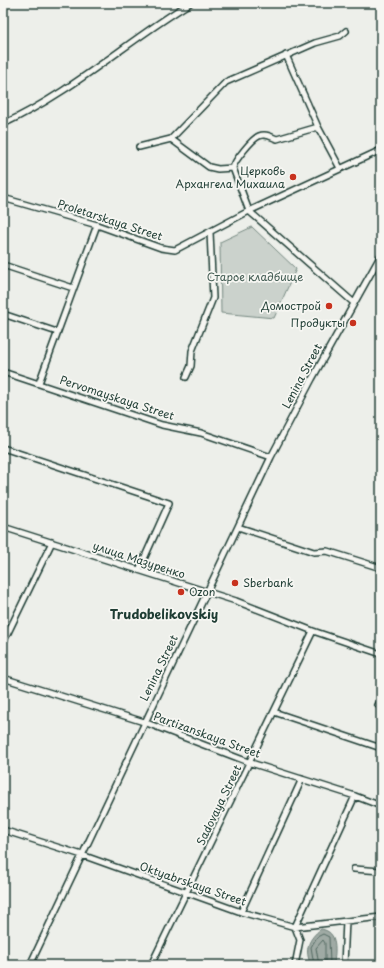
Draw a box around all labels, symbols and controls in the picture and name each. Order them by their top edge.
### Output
place label: Церковь Архангела Михаила [175,162,285,192]
marker: Церковь Архангела Михаила [288,172,298,182]
street label: Proletarskaya Street [55,195,165,245]
park label: Старое кладбище [207,268,303,285]
place label: Домострой [260,297,321,314]
marker: Домострой [324,301,334,311]
place label: Продукты [291,314,345,331]
marker: Продукты [348,318,358,328]
street label: Lenina Street [277,340,326,411]
street label: Pervomayskaya Street [58,371,177,424]
street label: улица Мазуренко [91,537,187,582]
place label: Sberbank [243,574,294,591]
marker: Sberbank [230,578,240,588]
place label: Ozon [189,583,215,600]
marker: Ozon [176,587,186,597]
district label: Trudobelikovskiy [110,604,218,623]
street label: Lenina Street [135,631,182,704]
street label: Partizanskaya Street [151,707,264,762]
street label: Sadovaya Street [192,761,246,848]
street label: Oktyabrskaya Street [137,857,249,910]

